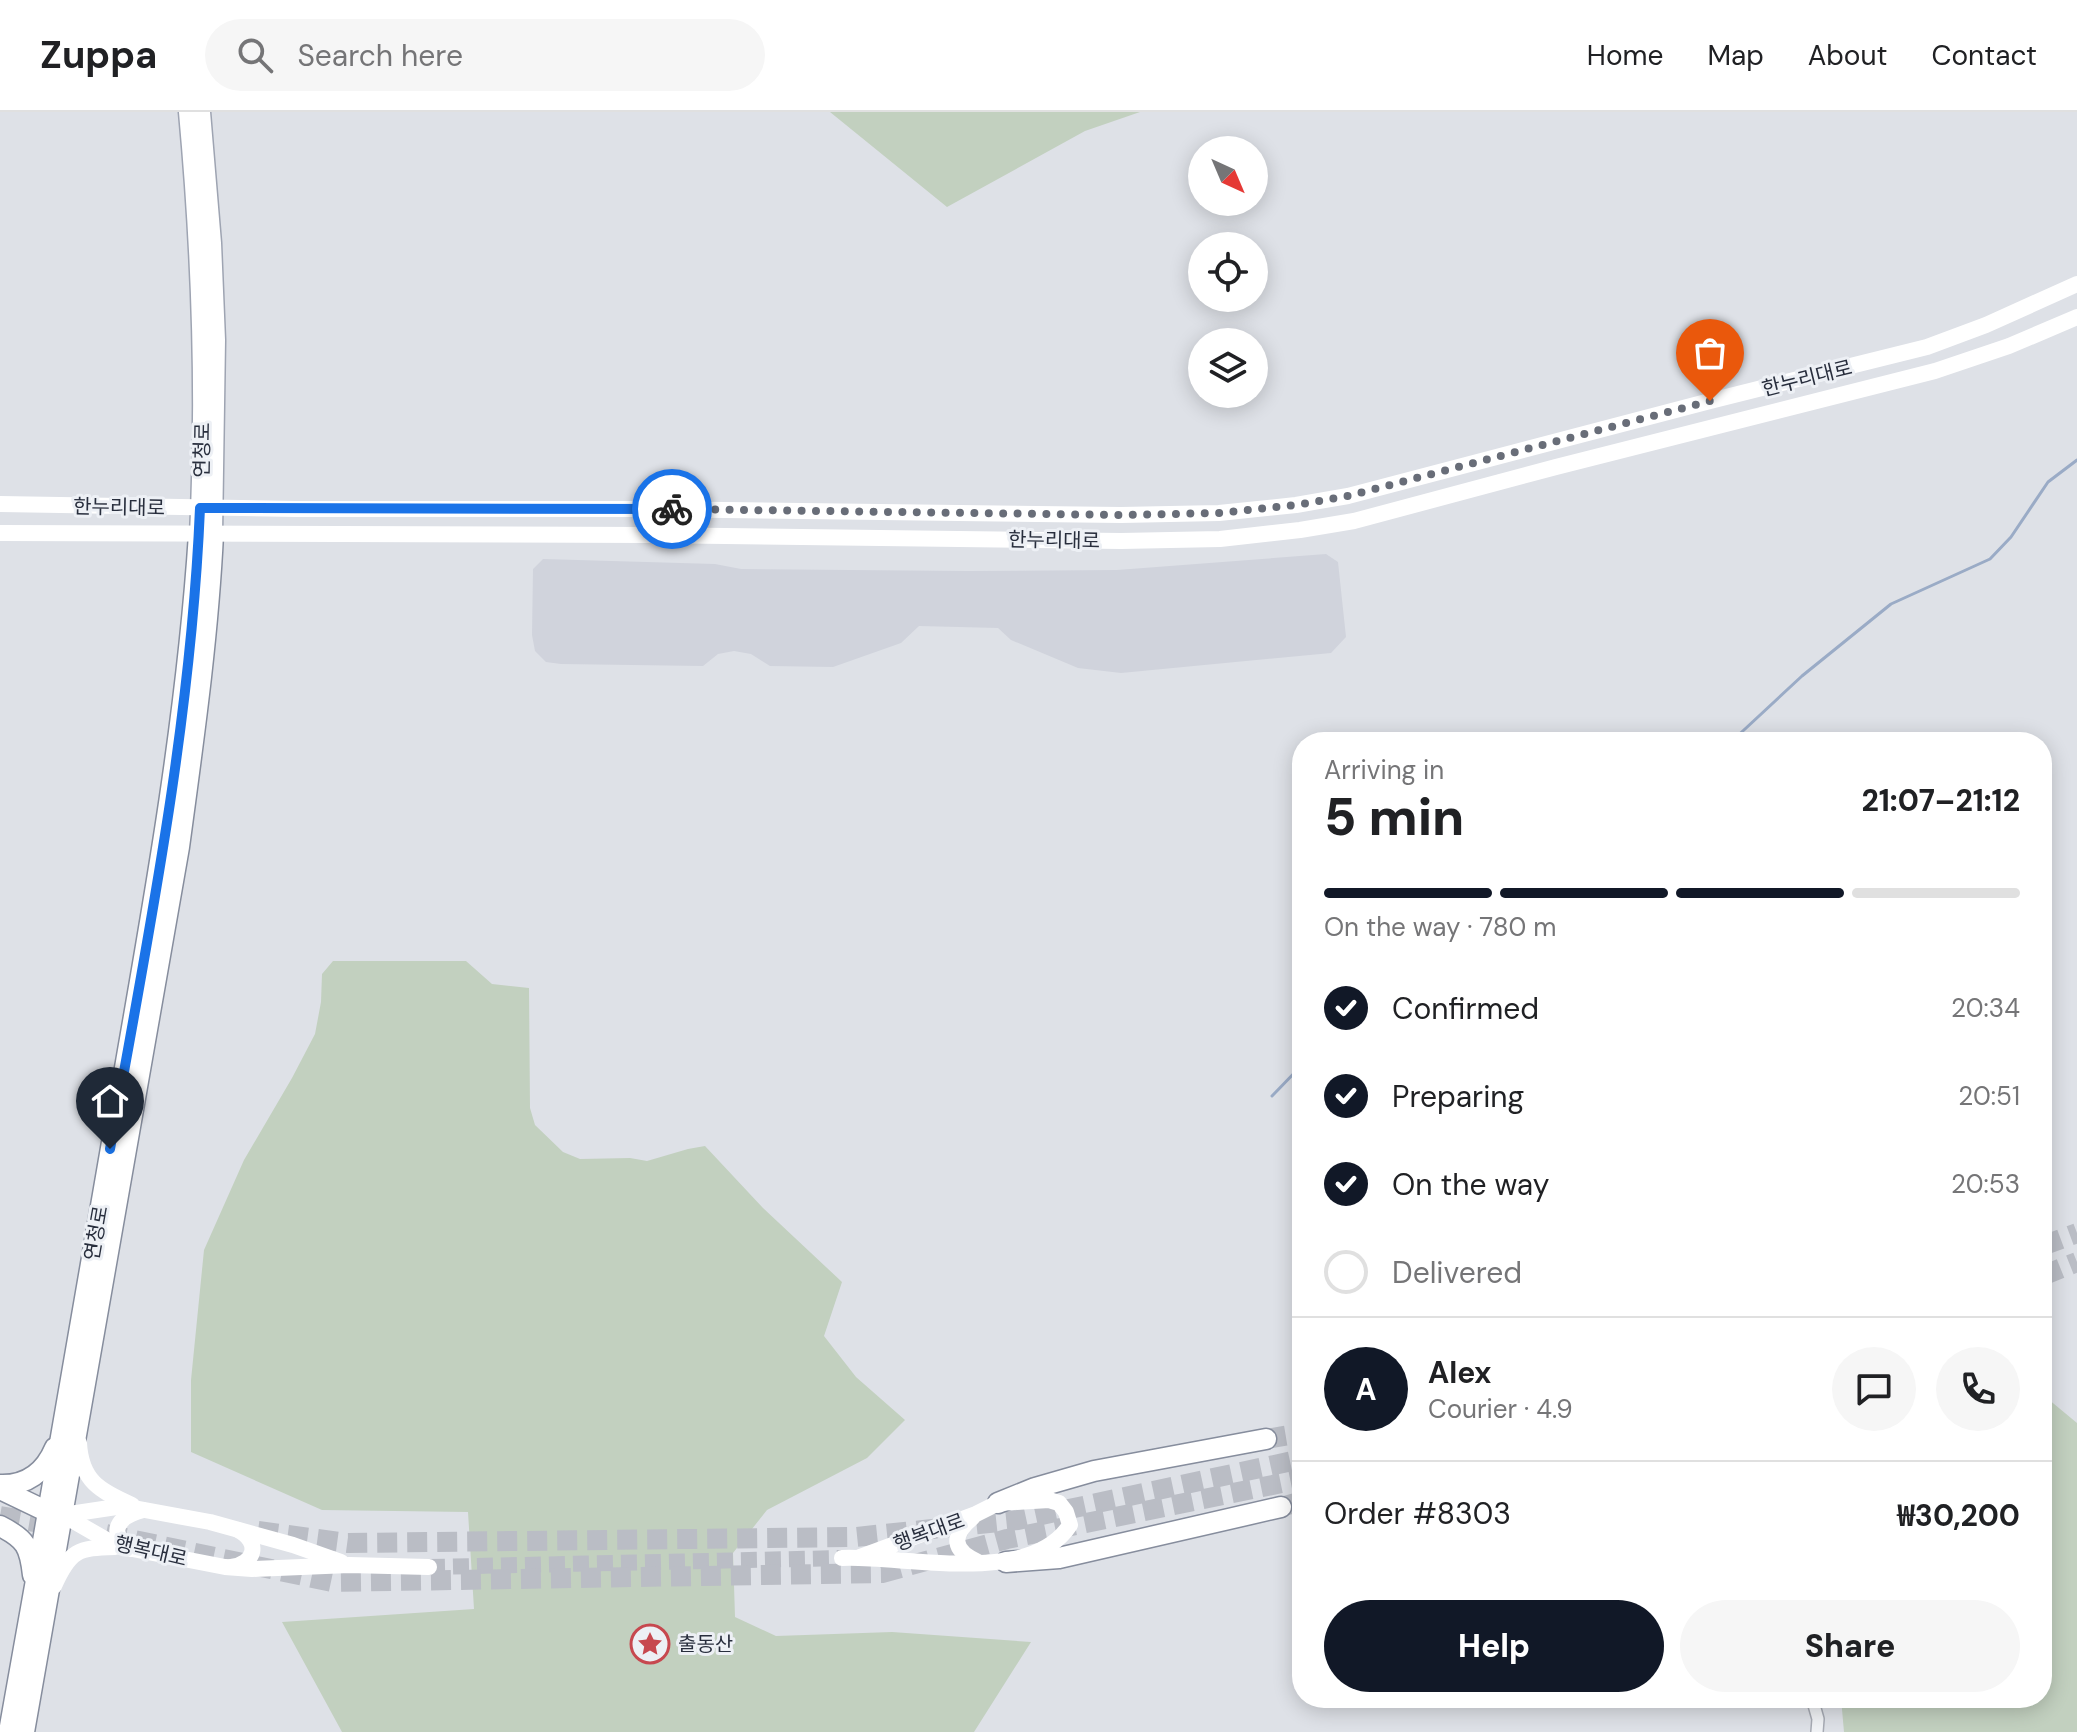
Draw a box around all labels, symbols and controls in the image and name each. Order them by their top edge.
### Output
search box [205,19,765,91]
text: Zuppa [40,30,157,80]
icon: search [233,33,277,77]
text: Search here [297,36,463,75]
text: Home [1587,37,1663,74]
text: Map [1707,37,1764,74]
text: About [1808,37,1887,74]
text: Contact [1931,37,2037,74]
north arrow [1188,136,1268,216]
map controls [1188,136,1268,408]
button: locate [1188,232,1268,312]
pin [1676,319,1744,401]
button: layers [1188,328,1268,408]
icon: bag [1688,331,1732,375]
street label: 한누리대로 [1759,354,1855,402]
street label: 연청로 [189,422,215,478]
courier [632,469,712,549]
icon: bike [650,487,694,531]
street label: 한누리대로 [73,493,165,521]
street label: 한누리대로 [1008,526,1100,554]
text: Arriving in [1324,753,1444,787]
text: 21:07–21:12 [1861,781,2020,820]
text: 5 min [1324,783,1464,851]
text: On the way · 780 m [1324,910,1556,944]
icon: check [1324,986,1368,1030]
text: Confirmed [1392,989,1539,1028]
text: 20:34 [1951,991,2020,1025]
pin [76,1067,144,1149]
icon: check [1324,1074,1368,1118]
text: Preparing [1392,1077,1524,1116]
icon: home [88,1079,132,1123]
text: 20:51 [1958,1079,2020,1113]
icon: check [1324,1162,1368,1206]
text: On the way [1392,1165,1549,1204]
text: 20:53 [1951,1167,2020,1201]
street label: 연청로 [78,1204,114,1262]
text: Delivered [1392,1253,1522,1292]
button: chat [1832,1347,1916,1431]
button: phone [1936,1347,2020,1431]
text: Alex [1428,1353,1491,1392]
text: A [1355,1370,1377,1409]
text: Courier · 4.9 [1428,1392,1573,1426]
text: Order #8303 [1324,1494,1511,1533]
text: ₩30,200 [1897,1496,2020,1535]
street label: 행복대로 [890,1507,968,1557]
street label: 행복대로 [112,1530,190,1572]
button: Help [1324,1600,1664,1692]
button: Share [1680,1600,2020,1692]
place icon: 출동산 [629,1623,671,1665]
place label: 출동산 [678,1631,733,1657]

